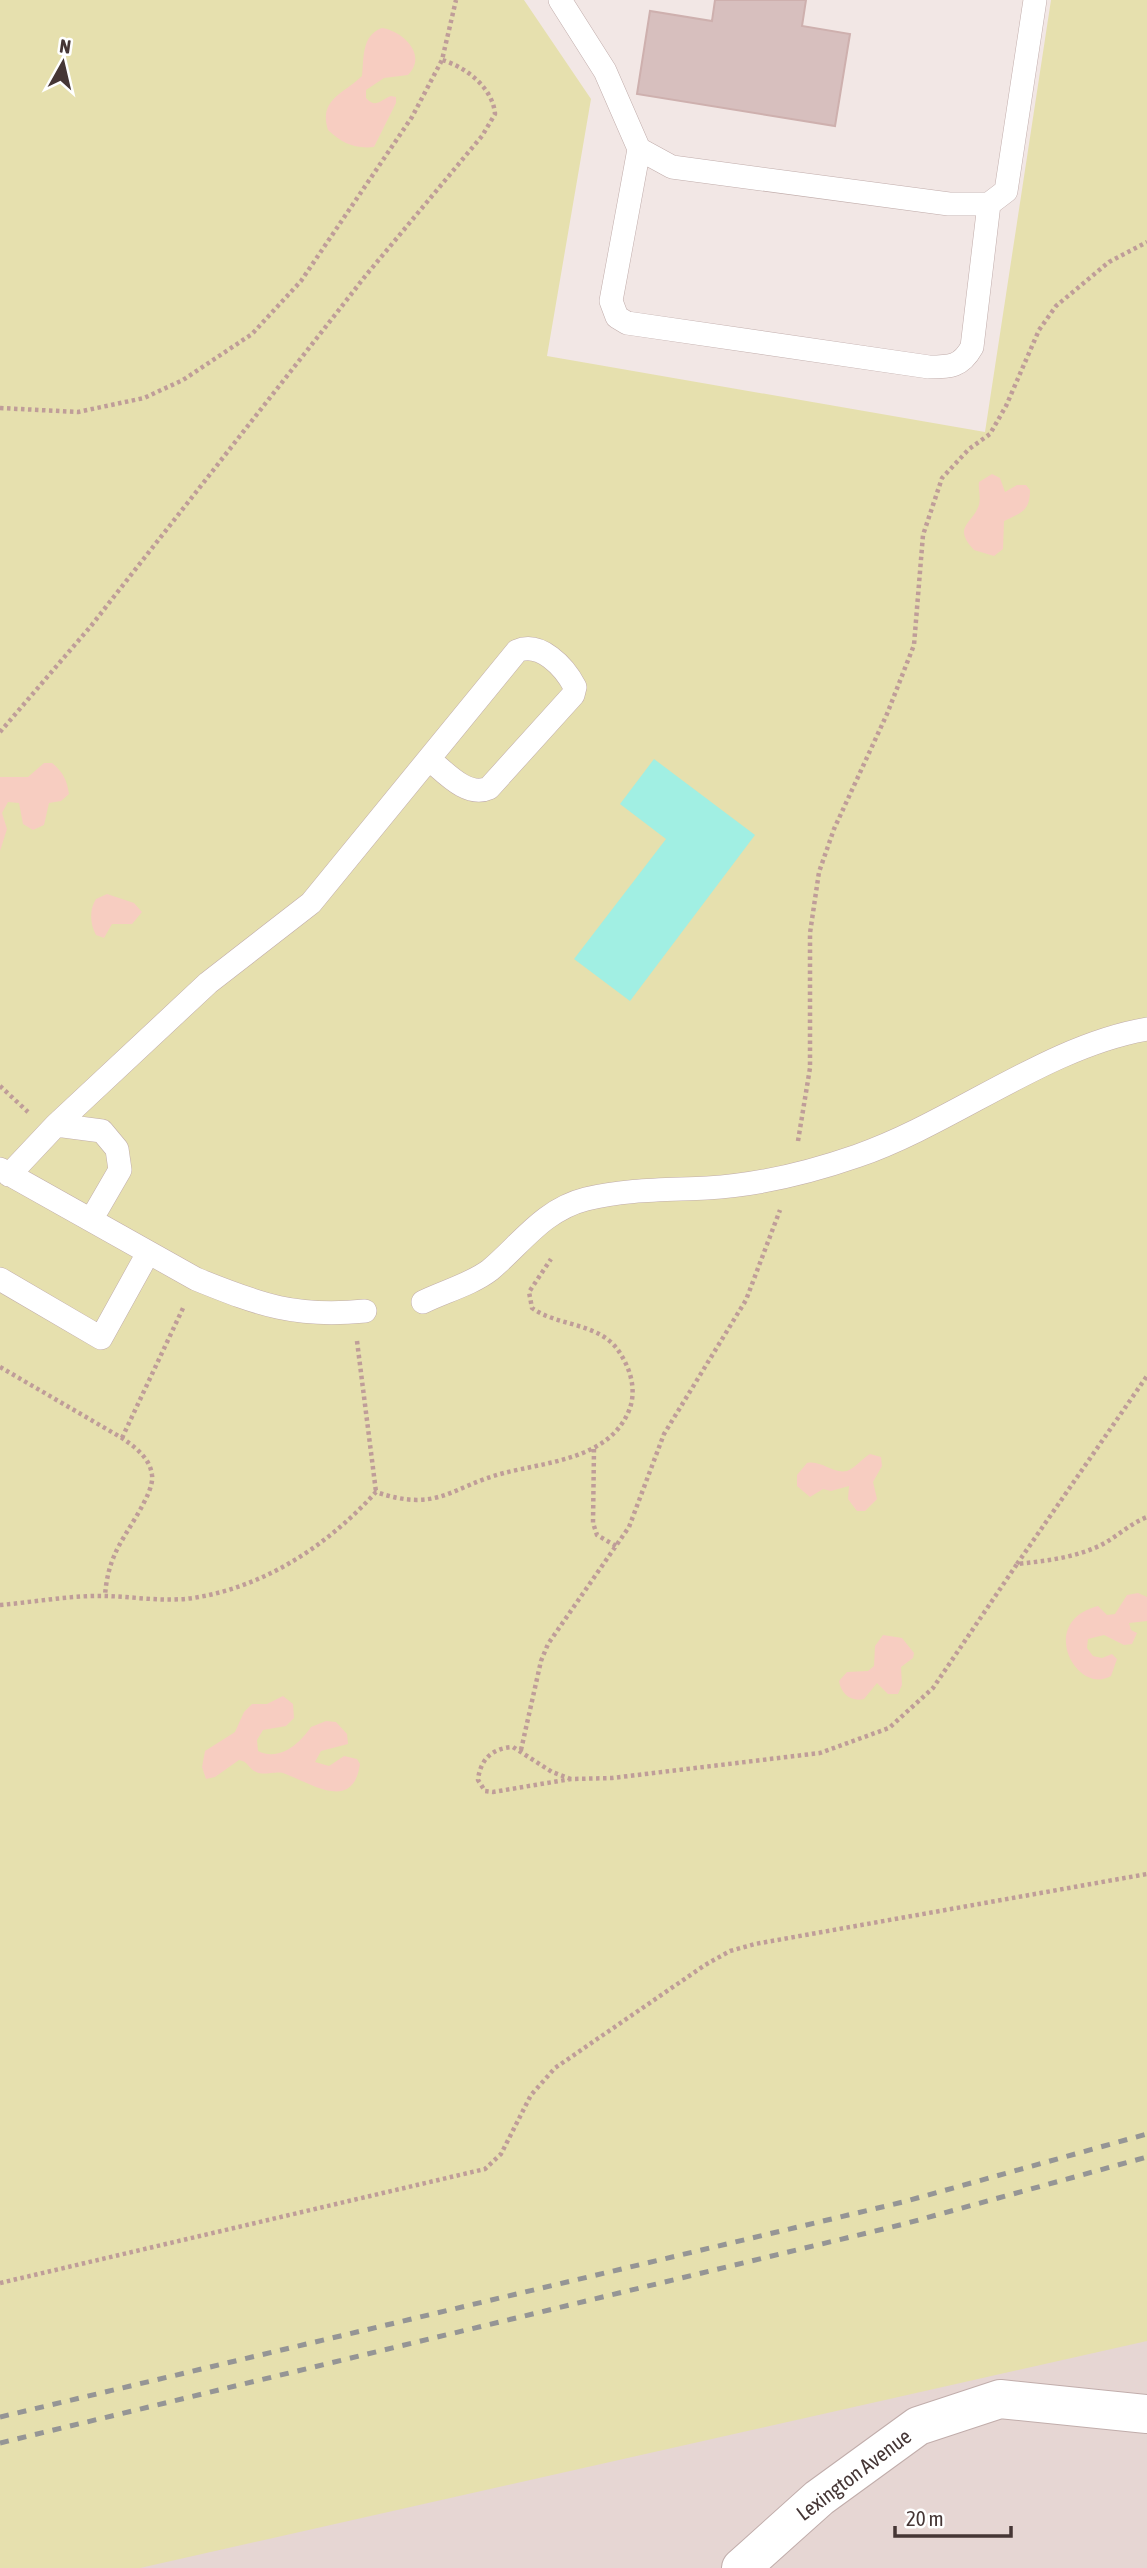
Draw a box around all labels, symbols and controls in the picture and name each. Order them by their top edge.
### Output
north arrow [28,28,98,98]
text: N [58,34,72,58]
street label: Lexington Avenue [792,2423,915,2525]
scale bar [895,2494,1010,2538]
text: 20 m [906,2506,944,2530]

